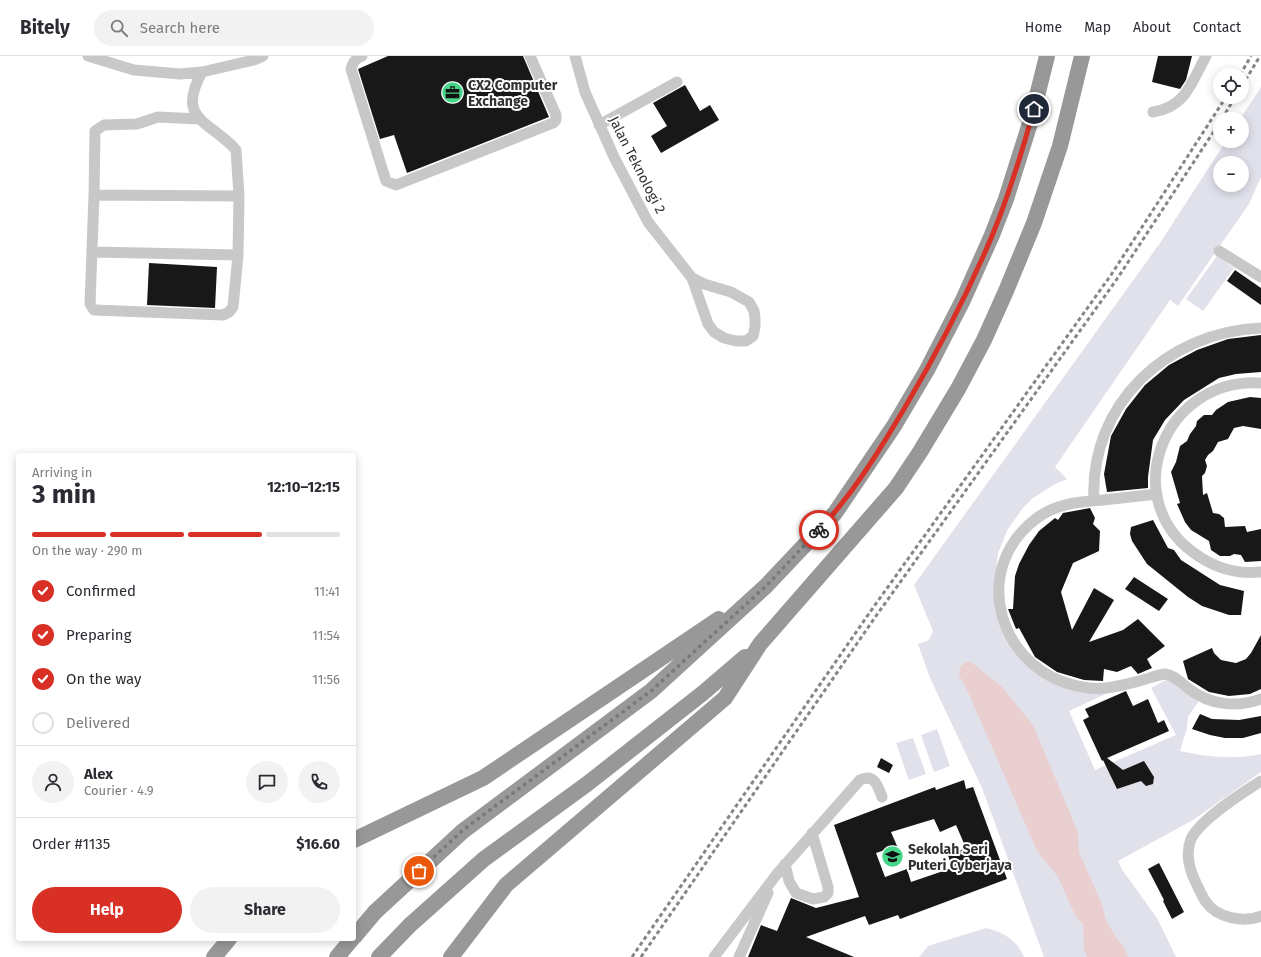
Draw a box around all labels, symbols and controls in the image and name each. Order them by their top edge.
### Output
search box [94,10,374,46]
text: Bitely [20,16,70,39]
icon: search [108,17,130,39]
text: Search here [140,19,220,37]
text: Home [1025,19,1062,36]
text: Map [1084,19,1111,36]
text: About [1133,19,1171,36]
text: Contact [1193,19,1241,36]
map controls [1213,68,1249,192]
button: locate [1213,68,1249,104]
place label: CX2 Computer Exchange [468,77,558,110]
office icon: CX2 Computer Exchange [440,80,466,106]
pin [1017,92,1051,126]
icon: home [1023,98,1045,120]
button: + [1213,112,1249,148]
street label: Jalan Teknologi 2 [605,113,669,217]
button: − [1213,156,1249,192]
text: Arriving in [32,465,92,480]
text: 12:10–12:15 [267,478,340,496]
text: 3 min [32,479,96,510]
courier [799,510,839,550]
icon: bike [808,519,830,541]
text: On the way · 290 m [32,543,142,558]
icon: check [32,580,54,602]
text: Confirmed [66,582,136,600]
text: 11:41 [314,584,340,599]
icon: check [32,624,54,646]
text: Preparing [66,626,131,644]
text: 11:54 [312,628,340,643]
icon: check [32,668,54,690]
text: On the way [66,670,141,688]
text: 11:56 [312,672,340,687]
text: Delivered [66,714,130,732]
button: person [32,761,74,803]
button: chat [246,761,288,803]
button: phone [298,761,340,803]
text: Alex [84,765,113,783]
text: Courier · 4.9 [84,783,154,798]
text: Order #1135 [32,835,110,853]
text: $16.60 [296,835,340,853]
place label: Sekolah Seri Puteri Cyberjaya [908,841,1012,874]
school or university icon: Sekolah Seri Puteri Cyberjaya [880,844,906,870]
pin [402,854,436,888]
icon: bag [408,860,430,882]
button: Help [32,887,182,933]
button: Share [190,887,340,933]

